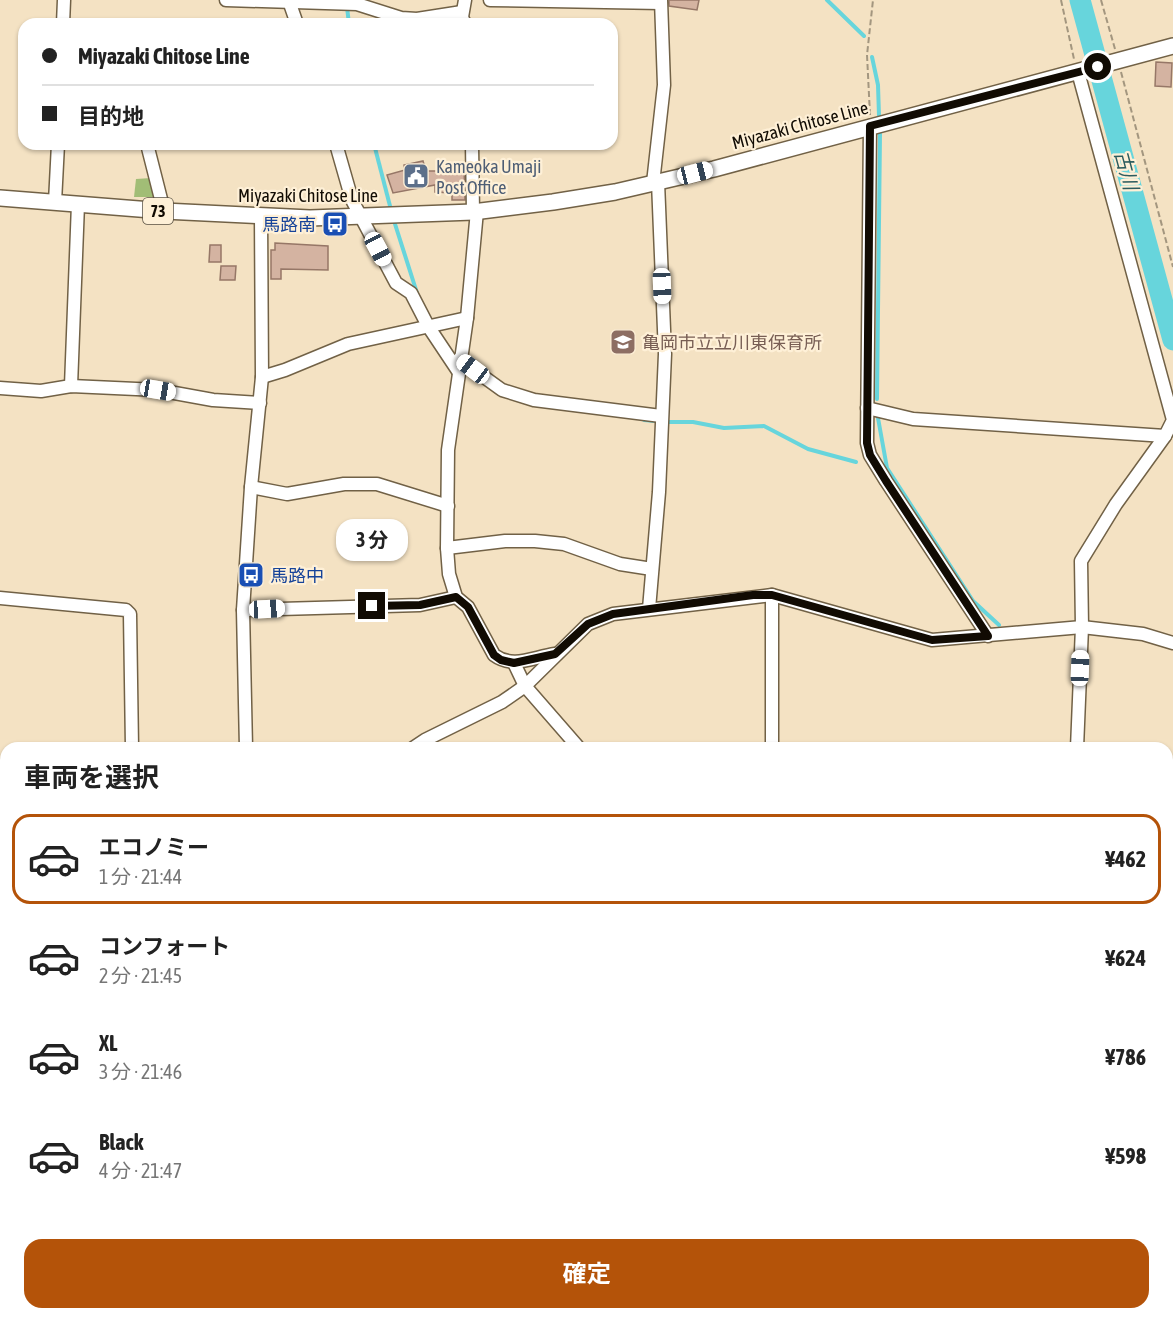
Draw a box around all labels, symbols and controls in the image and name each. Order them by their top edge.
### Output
text: Miyazaki Chitose Line [78,43,250,69]
route start [1084,53,1111,80]
street label: Miyazaki Chitose Line [730,97,870,153]
text: 目的地 [78,103,144,129]
water label: 古川 [1111,148,1144,194]
place label: Kameoka Umaji Post Office [436,156,541,198]
car [675,160,715,186]
public building icon: Kameoka Umaji Post Office [401,161,431,191]
street label: Miyazaki Chitose Line [238,185,378,206]
road number: 73 [143,198,173,224]
bus stop icon: 馬路南 [320,209,350,239]
place label: 馬路南 [262,214,316,235]
car [362,229,394,269]
car [652,268,672,304]
school or university icon: 亀岡市立立川東保育所 [608,327,638,357]
place label: 亀岡市立立川東保育所 [642,332,822,353]
car [453,351,493,387]
car [139,378,177,402]
callout: 3 分 [336,519,408,561]
text: 3 分 [356,528,388,551]
bus stop icon: 馬路中 [236,560,266,590]
place label: 馬路中 [270,565,324,586]
route end [358,592,385,619]
car [249,599,285,619]
car [1070,650,1090,686]
text: 車両を選択 [24,762,159,793]
icon: car [27,832,81,886]
text: エコノミー [99,834,209,860]
text: ¥462 [1105,846,1146,872]
text: 1 分 · 21:44 [99,865,182,888]
icon: car [27,931,81,985]
text: コンフォート [99,933,230,959]
text: ¥624 [1105,945,1146,971]
text: 2 分 · 21:45 [99,964,182,987]
icon: car [27,1030,81,1084]
text: XL [99,1030,117,1056]
text: ¥786 [1105,1044,1146,1070]
text: 3 分 · 21:46 [99,1060,182,1083]
icon: car [27,1129,81,1183]
text: Black [99,1129,143,1155]
text: ¥598 [1105,1143,1146,1169]
text: 4 分 · 21:47 [99,1159,182,1182]
button: 確定 [24,1239,1149,1308]

